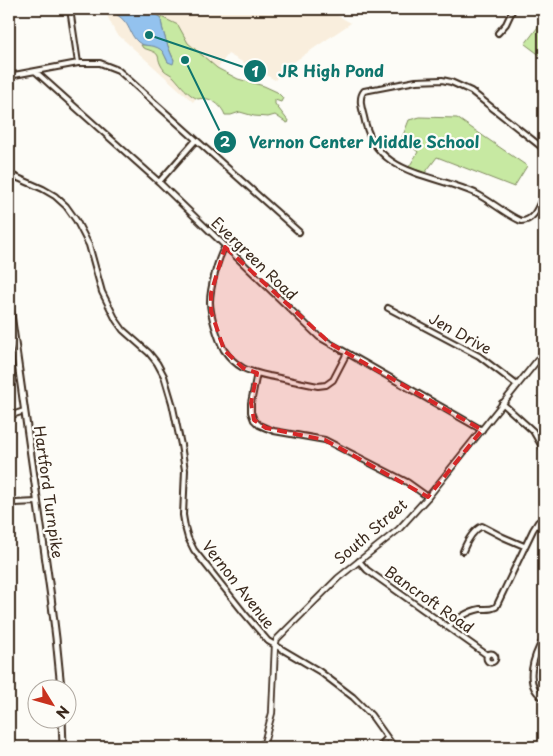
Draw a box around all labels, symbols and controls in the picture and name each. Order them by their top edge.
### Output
callout: JR High Pond [242,56,394,87]
text: JR High Pond [278,58,384,82]
text: 1 [251,59,259,82]
callout: Vernon Center Middle School [213,127,490,158]
text: 2 [220,129,231,152]
text: Vernon Center Middle School [249,129,479,153]
street label: Evergreen Road [207,211,303,305]
street label: Jen Drive [425,306,496,359]
street label: Hartford Turnpike [29,424,70,560]
street label: South Street [328,493,412,569]
street label: Vernon Avenue [197,535,281,633]
street label: Bancroft Road [381,560,479,638]
north arrow [28,678,78,728]
text: N [51,701,75,723]

